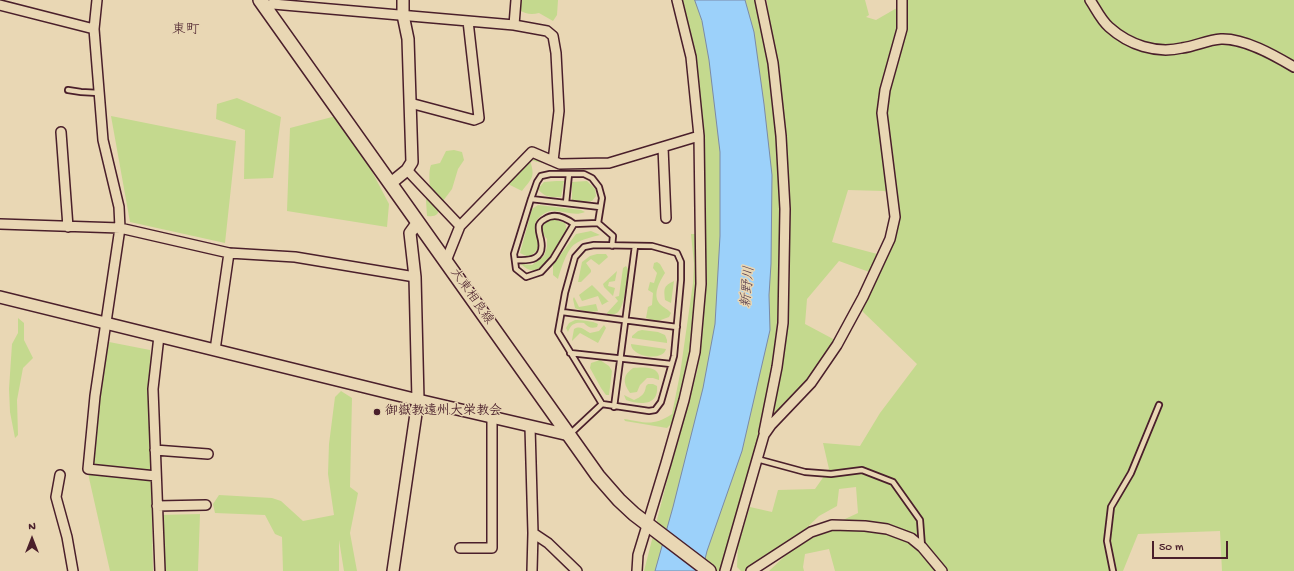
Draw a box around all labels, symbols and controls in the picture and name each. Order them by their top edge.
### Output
district label: 東町 [172,23,200,39]
water label: 新野川 [739,265,759,309]
street label: 大東相良線 [446,266,496,328]
place label: 御嶽教遠州大栄教会 [385,404,502,420]
marker: 御嶽教遠州大栄教会 [372,407,382,417]
north arrow [12,519,52,559]
text: N [28,521,36,533]
scale bar [1154,533,1230,559]
text: 50 m [1159,541,1184,555]

